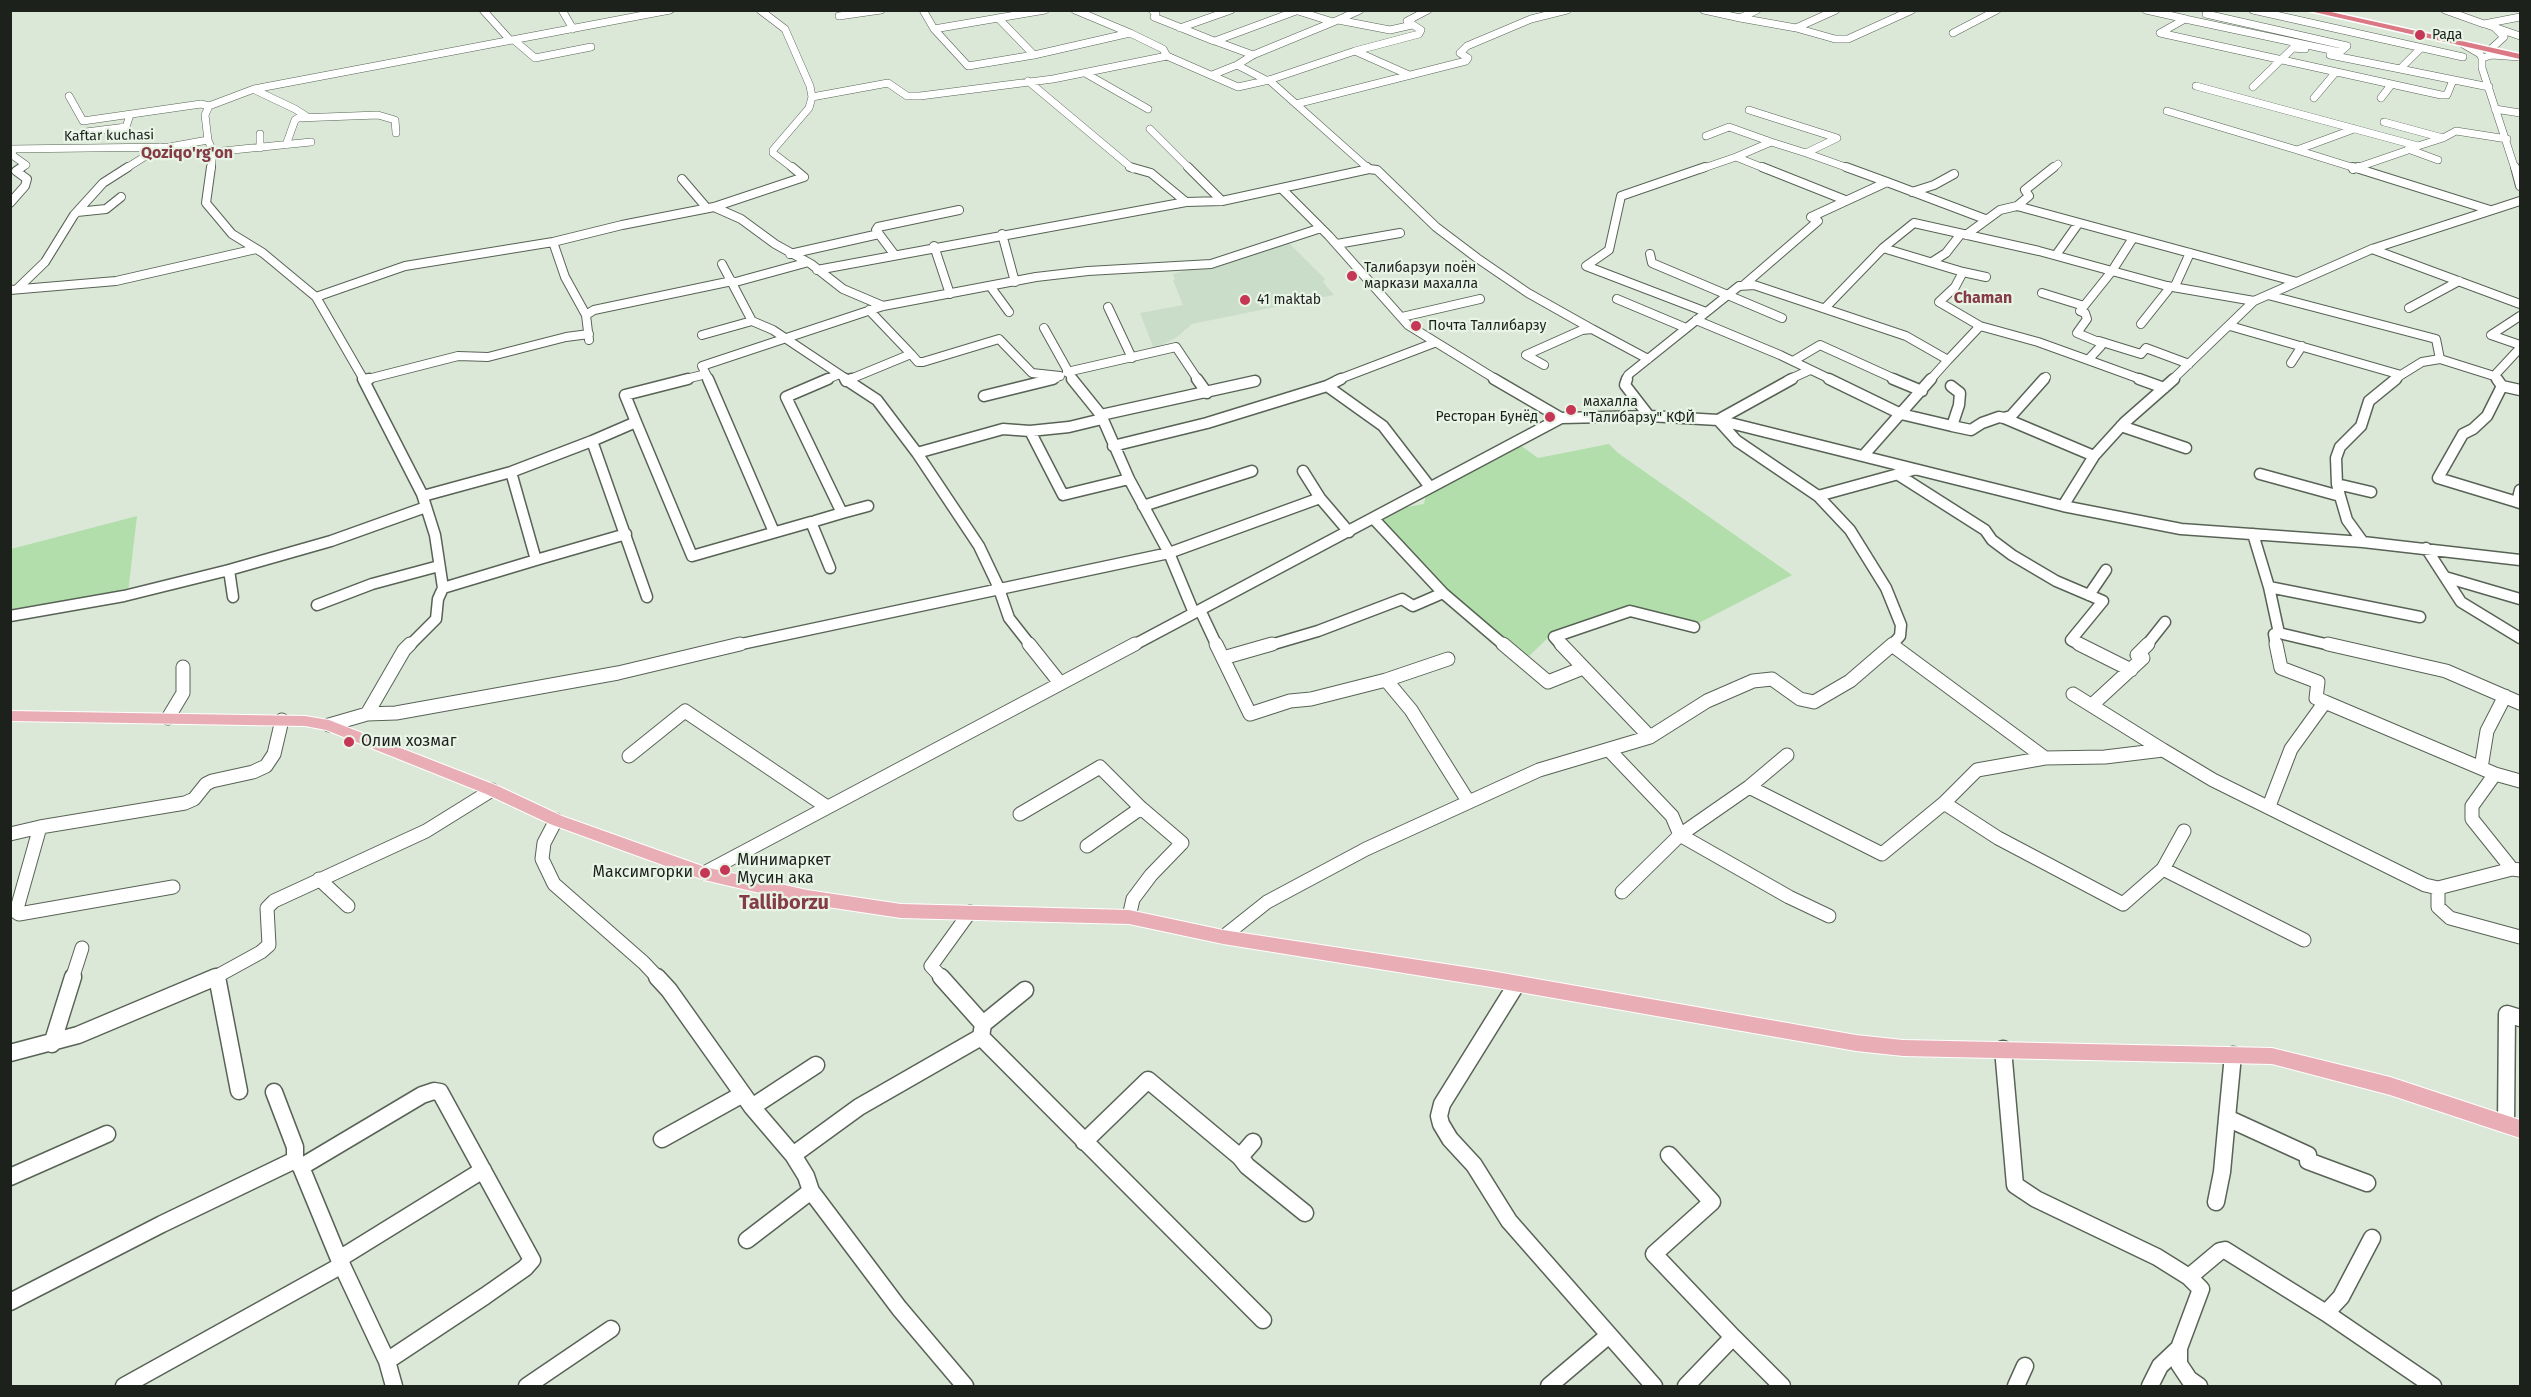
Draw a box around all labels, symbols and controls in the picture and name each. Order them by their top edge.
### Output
place label: Рада [2432,27,2462,43]
marker: Рада [2413,28,2427,42]
street label: Kaftar kuchasi [64,127,154,145]
district label: Qoziqo'rg'on [141,144,233,164]
place label: Талибарзуи поён маркази махалла [1364,260,1478,292]
marker: Талибарзуи поён маркази махалла [1345,269,1359,283]
district label: Chaman [1954,289,2012,309]
place label: 41 maktab [1257,292,1321,308]
marker: 41 maktab [1238,293,1252,307]
place label: Почта Таллибарзу [1428,318,1546,334]
marker: Почта Таллибарзу [1409,319,1423,333]
place label: махалла "Талибарзу" КФЙ [1583,394,1695,426]
marker: махалла "Талибарзу" КФЙ [1564,403,1578,417]
place label: Ресторан Бунёд [1435,409,1538,425]
marker: Ресторан Бунёд [1543,410,1557,424]
place label: Олим хозмаг [361,732,457,752]
marker: Олим хозмаг [342,735,356,749]
place label: Минимаркет Мусин ака [737,851,831,889]
place label: Максимгорки [592,863,693,883]
marker: Минимаркет Мусин ака [718,863,732,877]
marker: Максимгорки [698,866,712,880]
district label: Talliborzu [739,891,829,915]

